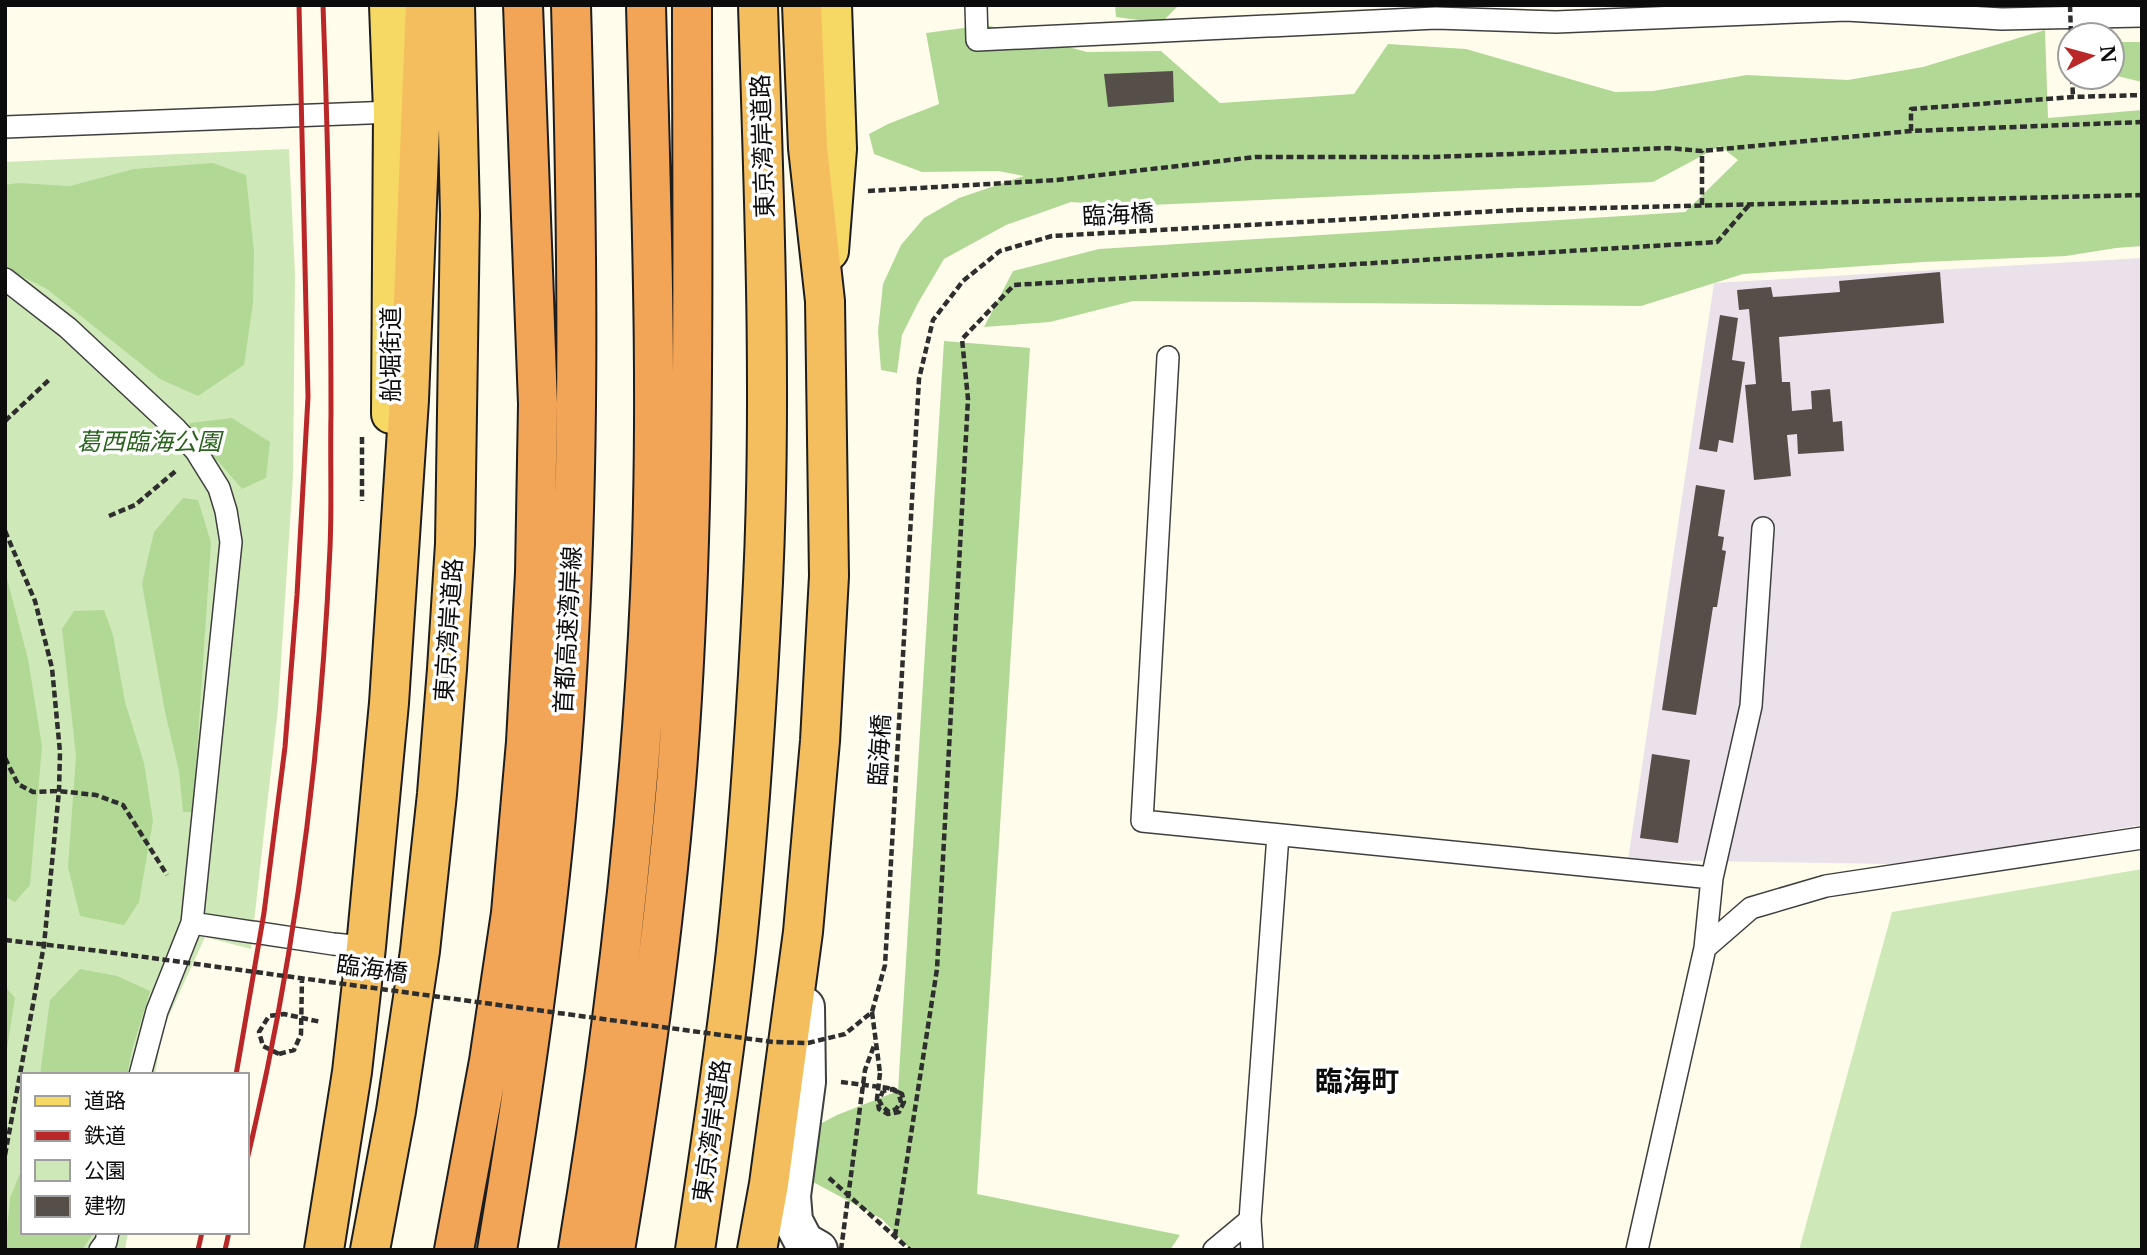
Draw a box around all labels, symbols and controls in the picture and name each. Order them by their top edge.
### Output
north arrow [2056,21,2126,91]
text: N [2095,44,2120,64]
street label: 東京湾岸道路 [745,74,780,218]
street label: 臨海橋 [1081,198,1155,231]
street label: 船堀街道 [376,306,405,402]
park label: 葛西臨海公園 [77,427,224,456]
street label: 首都高速湾岸線 [549,545,586,715]
street label: 東京湾岸道路 [429,557,468,703]
street label: 臨海橋 [863,713,896,787]
street label: 臨海橋 [334,949,410,988]
street label: 東京湾岸道路 [687,1058,736,1204]
district label: 臨海町 [1315,1064,1399,1099]
legend [21,1073,248,1234]
text: 道路 [84,1088,126,1114]
text: 鉄道 [84,1123,126,1149]
text: 公園 [84,1158,126,1184]
text: 建物 [84,1193,126,1219]

